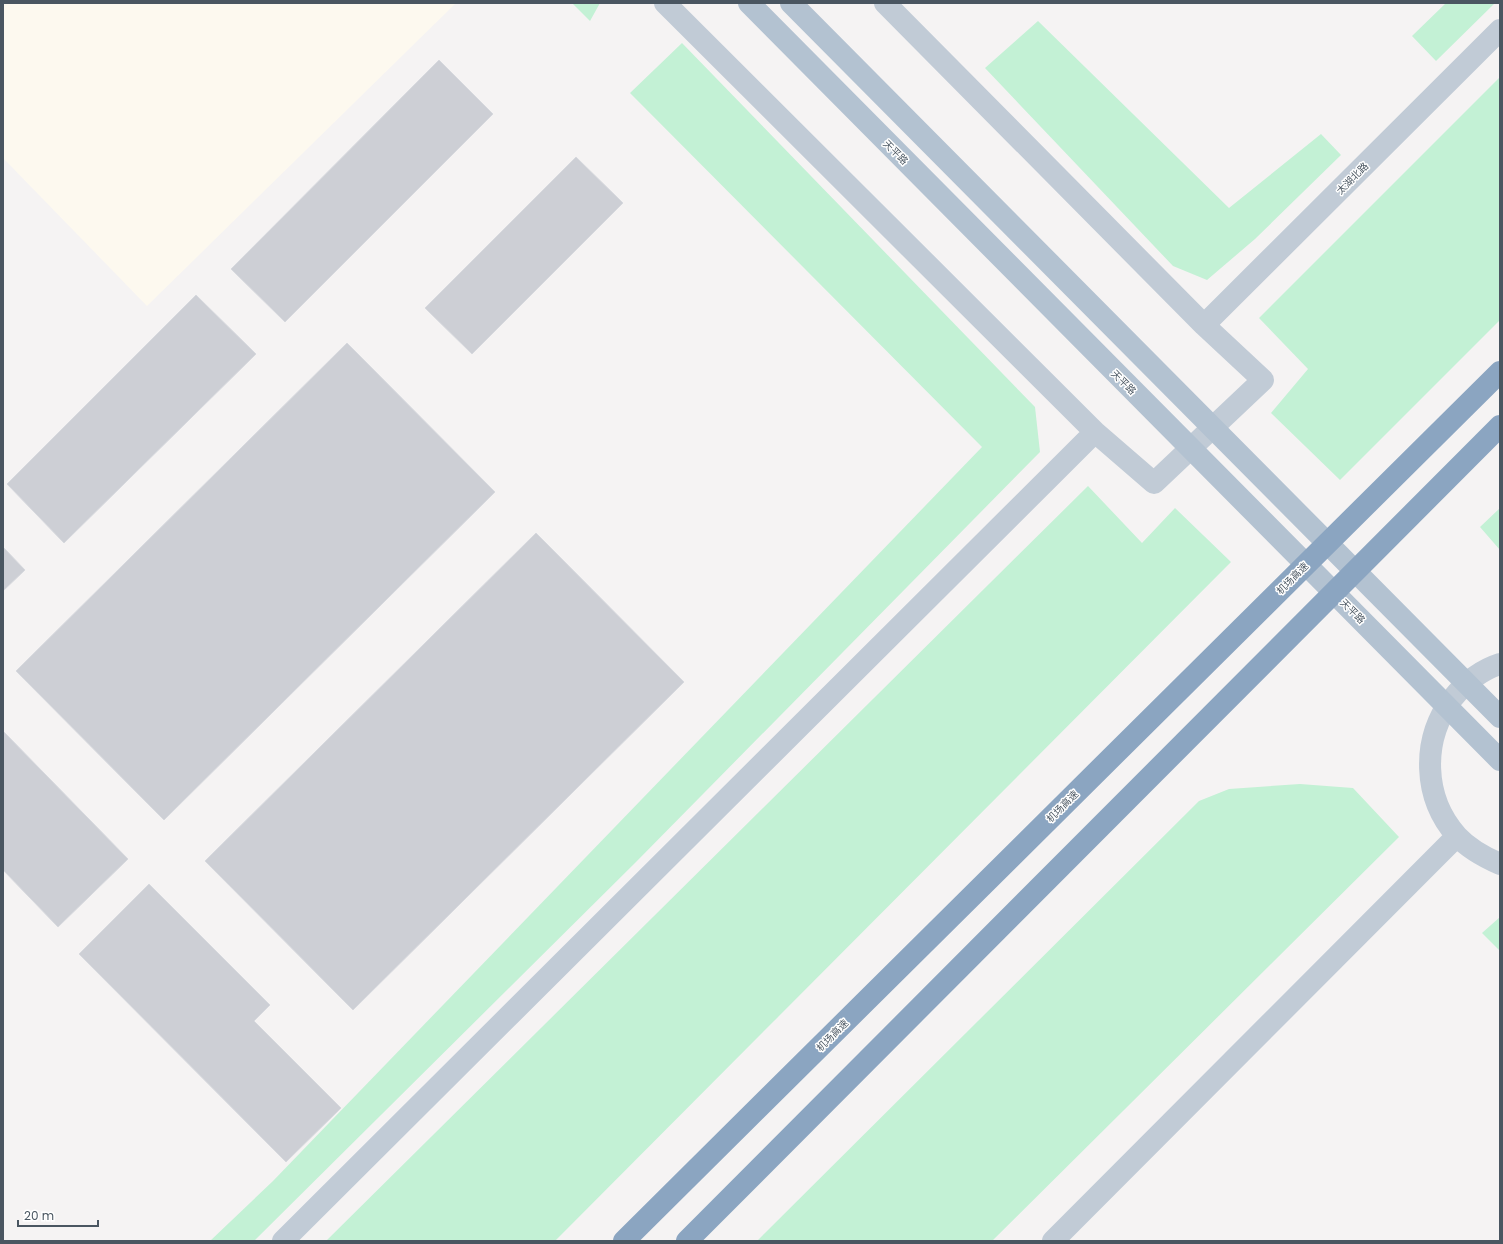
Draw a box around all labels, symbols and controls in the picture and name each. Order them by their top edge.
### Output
street label: 天平路 [880,136,912,168]
street label: 太湖北路 [1333,159,1372,198]
street label: 天平路 [1108,366,1140,398]
street label: 机场高速 [1273,559,1312,598]
street label: 天平路 [1337,595,1369,627]
street label: 机场高速 [1043,787,1082,826]
street label: 机场高速 [813,1016,852,1055]
scale bar [18,1202,98,1228]
text: 20 m [24,1207,54,1224]

